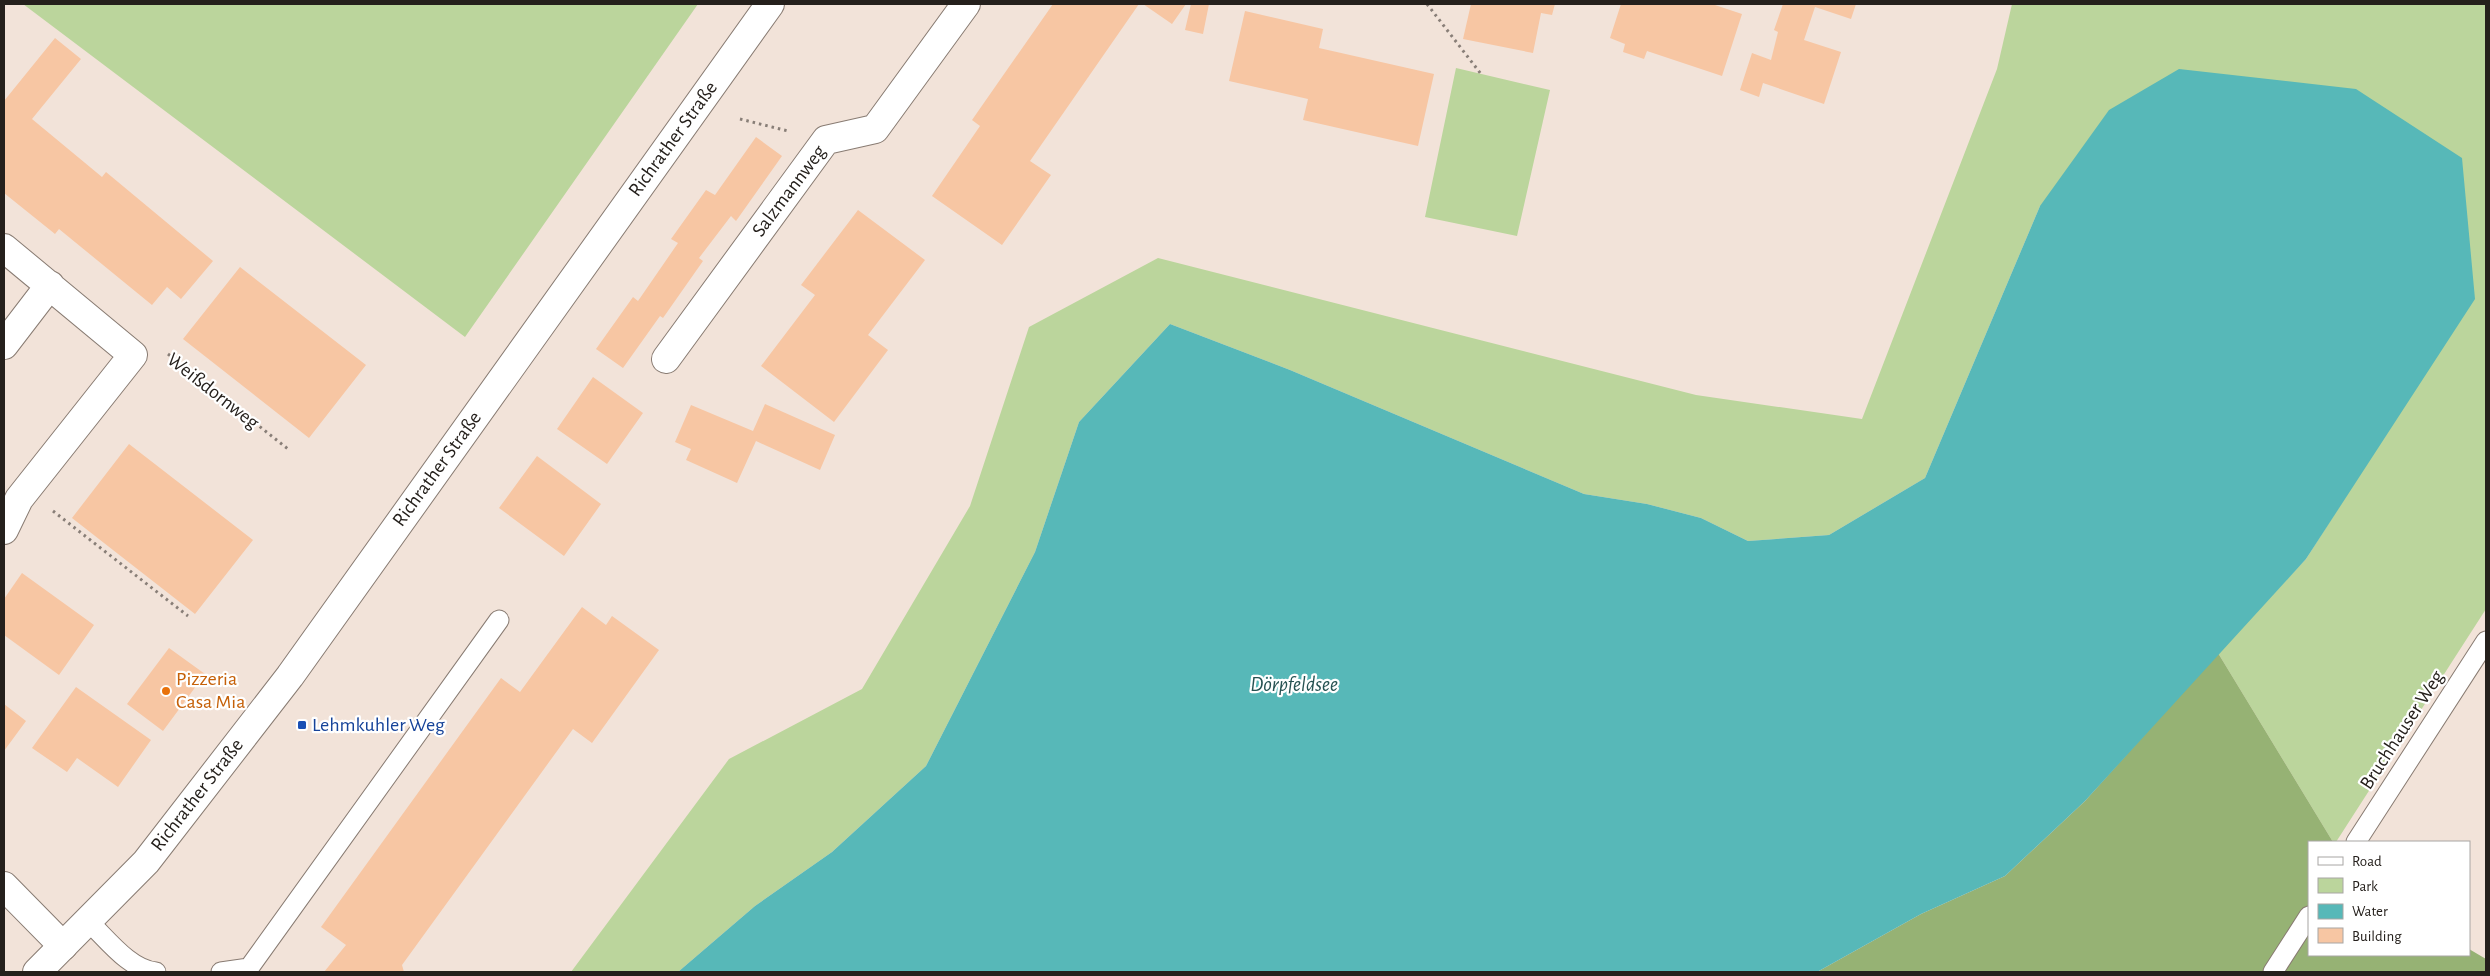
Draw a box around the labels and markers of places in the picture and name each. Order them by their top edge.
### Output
place label: Pizzeria Casa Mia [176,669,245,712]
marker: Pizzeria Casa Mia [160,685,172,697]
place label: Lehmkuhler Weg [312,715,445,735]
marker: Lehmkuhler Weg [296,719,308,731]

